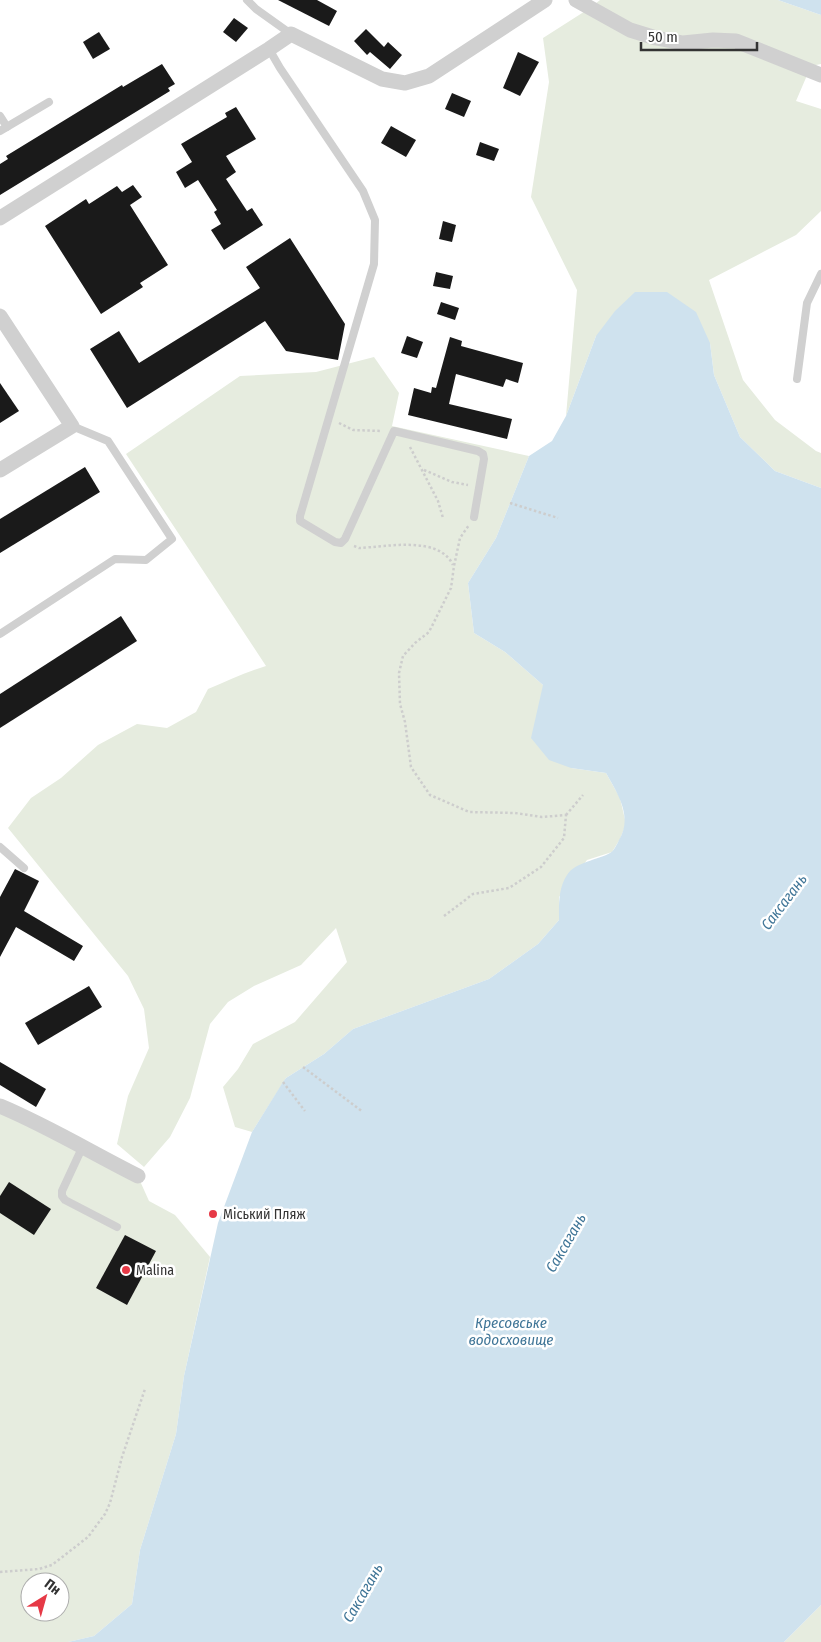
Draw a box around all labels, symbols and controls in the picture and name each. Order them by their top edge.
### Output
scale bar [641,20,757,52]
text: 50 m [648,28,678,46]
water label: Саксагань [757,871,811,933]
place label: Міський Пляж [223,1206,305,1223]
marker: Міський Пляж [207,1208,219,1220]
water label: Саксагань [542,1210,590,1276]
place label: Malina [136,1262,174,1279]
marker: Malina [120,1264,132,1276]
water label: Кресовське водосховище [469,1314,553,1349]
water label: Саксагань [339,1560,387,1626]
north arrow [20,1572,70,1622]
text: Пн [41,1575,64,1599]

